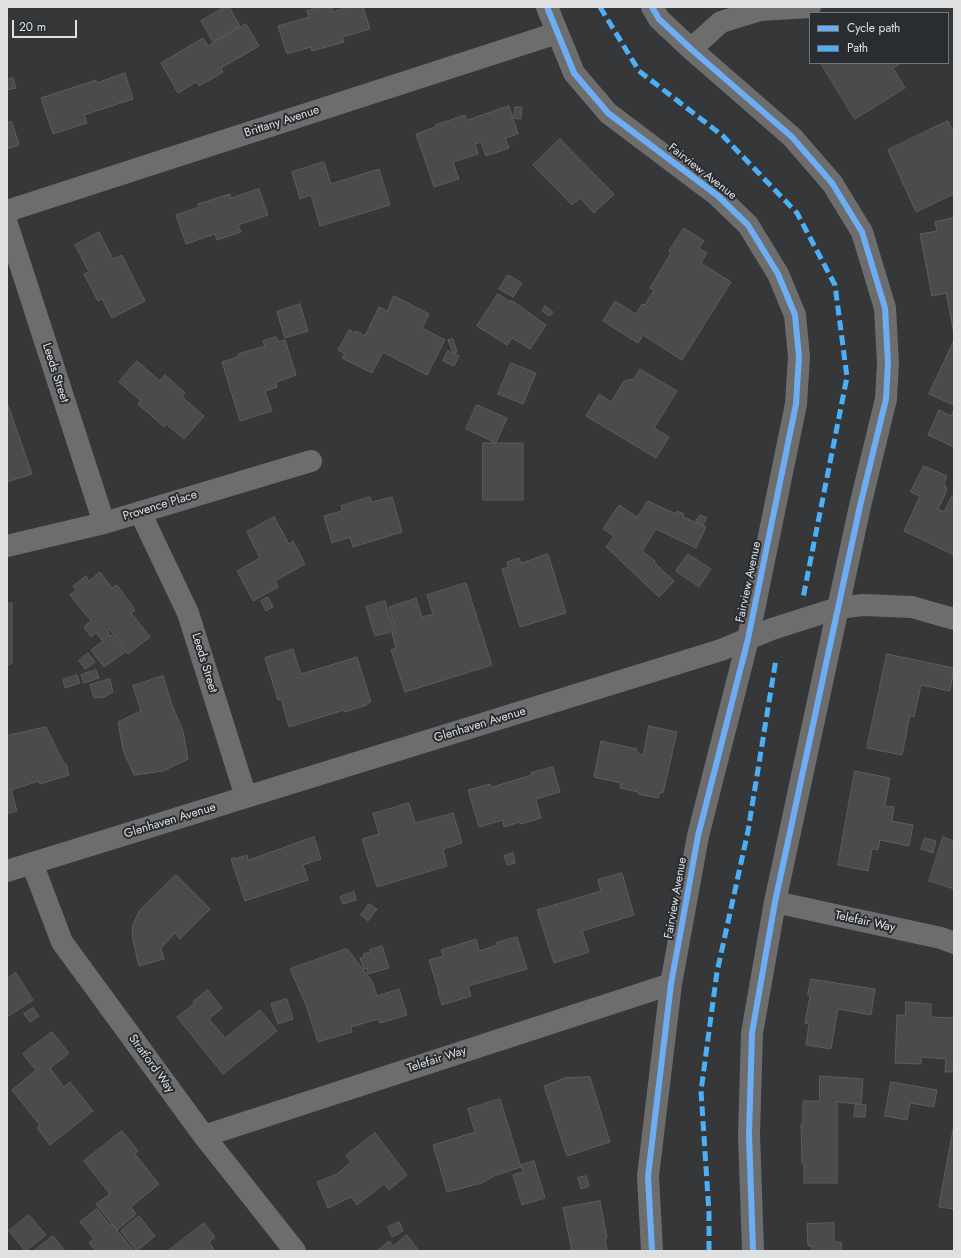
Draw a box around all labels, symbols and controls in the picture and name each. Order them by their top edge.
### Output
scale bar [14,12,79,38]
legend [809,12,949,64]
text: 20 m [19,18,46,36]
text: Cycle path [847,19,900,37]
text: Path [847,39,868,57]
street label: Brittany Avenue [243,103,321,141]
street label: Fairview Avenue [665,141,739,203]
street label: Leeds Street [39,341,71,405]
street label: Provence Place [121,488,199,524]
street label: Fairview Avenue [733,540,765,624]
street label: Leeds Street [188,631,220,695]
street label: Glenhaven Avenue [432,704,528,746]
street label: Glenhaven Avenue [122,800,218,842]
street label: Fairview Avenue [662,856,690,940]
street label: Telefair Way [834,909,896,935]
street label: Stratford Way [125,1032,177,1096]
street label: Telefair Way [406,1044,468,1076]

